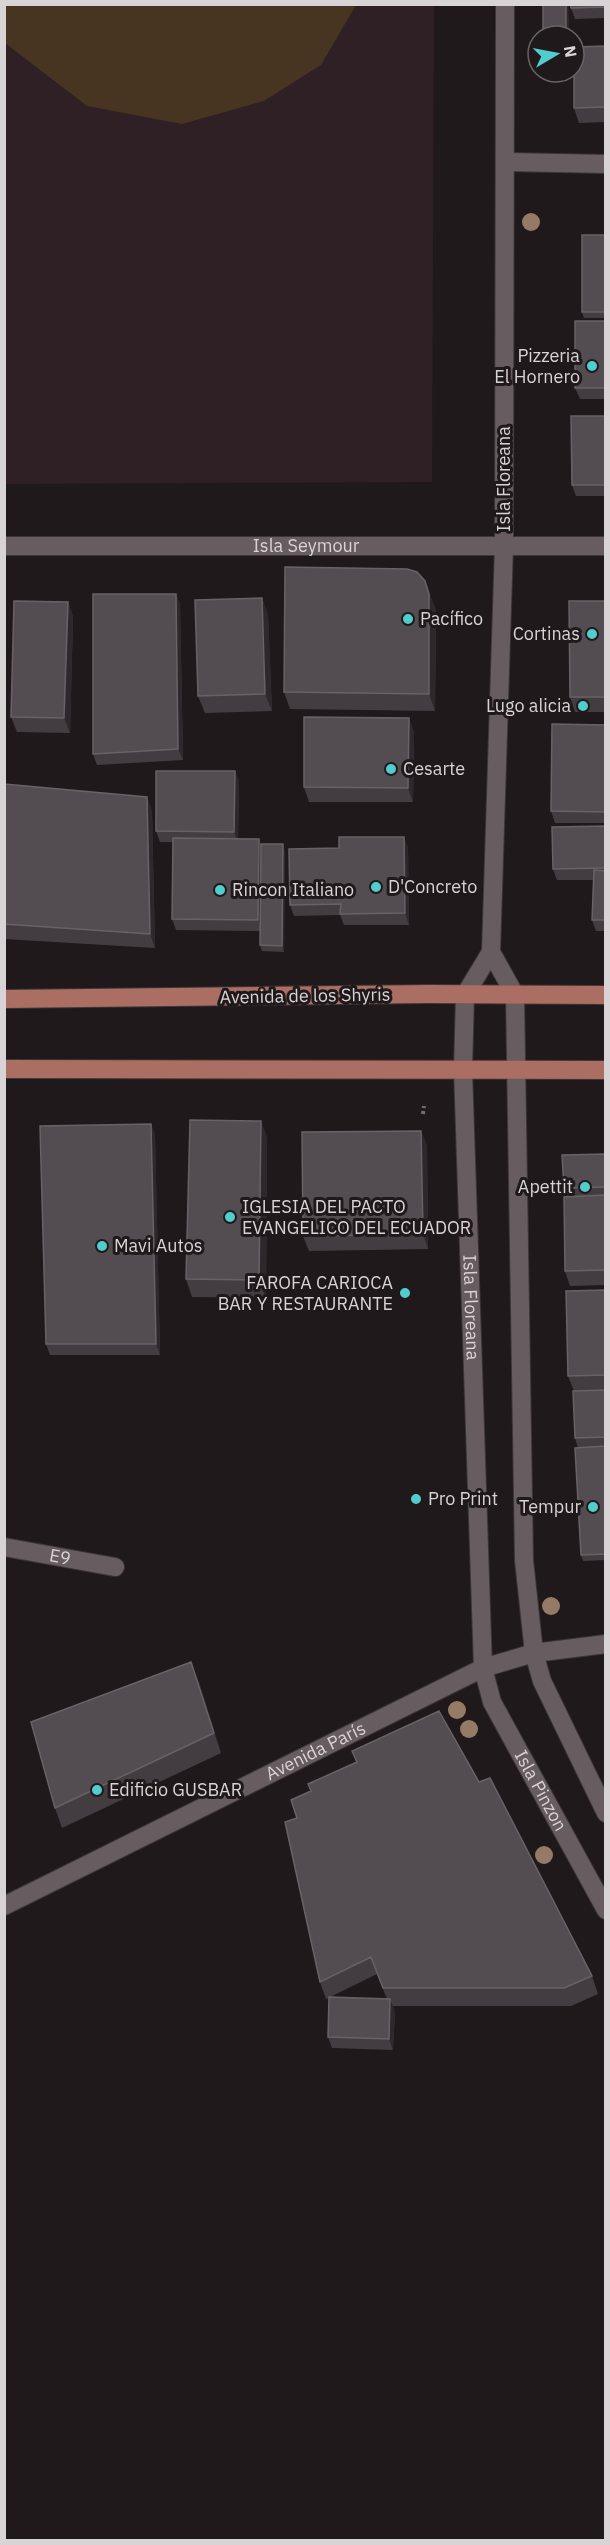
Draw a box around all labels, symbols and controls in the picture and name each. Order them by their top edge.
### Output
north arrow [526,24,586,84]
text: N [560,44,582,59]
place label: Pizzeria El Hornero [494,344,580,388]
marker: Pizzeria El Hornero [585,359,599,373]
street label: Isla Floreana [492,426,515,532]
street label: Isla Seymour [253,534,360,557]
place label: Pacífico [420,607,483,630]
marker: Pacífico [401,612,415,626]
place label: Cortinas [513,622,580,645]
marker: Cortinas [585,627,599,641]
place label: Lugo alicia [486,694,571,717]
marker: Lugo alicia [576,699,590,713]
place label: Cesarte [403,757,465,780]
marker: Cesarte [384,762,398,776]
place label: D'Concreto [388,875,477,898]
place label: Rincon Italiano [232,878,354,901]
marker: D'Concreto [369,880,383,894]
marker: Rincon Italiano [213,883,227,897]
street label: Avenida de los Shyris [219,983,391,1008]
place label: Apettit [518,1175,573,1198]
marker: Apettit [578,1180,592,1194]
place label: IGLESIA DEL PACTO EVANGELICO DEL ECUADOR [242,1195,471,1239]
marker: IGLESIA DEL PACTO EVANGELICO DEL ECUADOR [223,1210,237,1224]
place label: Mavi Autos [114,1234,203,1257]
marker: Mavi Autos [95,1239,109,1253]
street label: Isla Floreana [458,1254,485,1361]
place label: FAROFA CARIOCA BAR Y RESTAURANTE [218,1271,393,1315]
marker: FAROFA CARIOCA BAR Y RESTAURANTE [398,1286,412,1300]
place label: Pro Print [428,1487,498,1510]
marker: Pro Print [409,1492,423,1506]
place label: Tempur [519,1495,581,1518]
marker: Tempur [586,1500,600,1514]
street label: E9 [48,1543,73,1570]
street label: Avenida París [261,1716,369,1785]
street label: Isla Pinzon [510,1746,572,1835]
place label: Edificio GUSBAR [109,1778,242,1801]
marker: Edificio GUSBAR [90,1783,104,1797]

